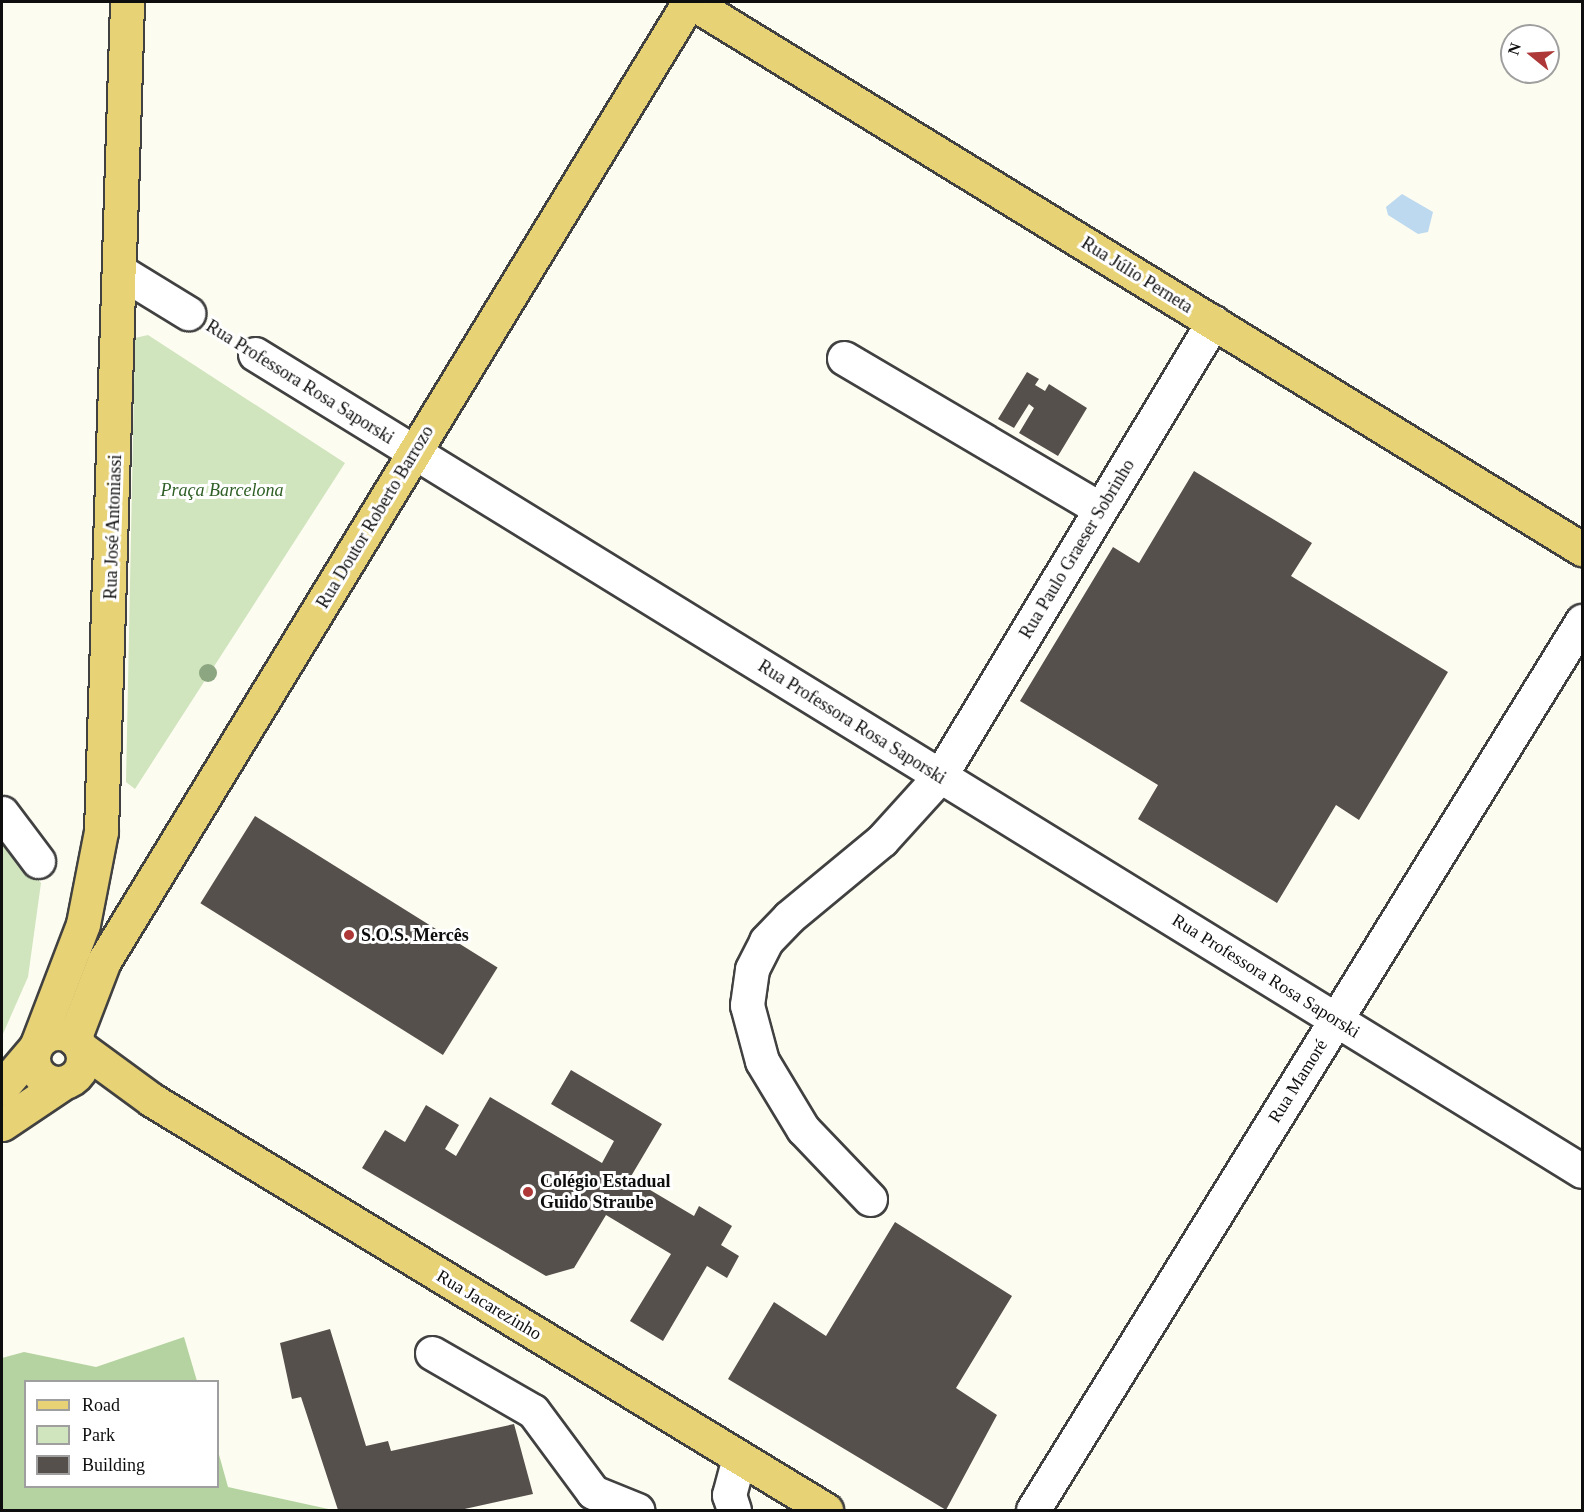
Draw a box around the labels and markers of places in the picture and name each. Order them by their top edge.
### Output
place label: S.O.S. Mercês [361,924,469,946]
marker: S.O.S. Mercês [342,928,356,942]
place label: Colégio Estadual Guido Straube [540,1171,671,1214]
marker: Colégio Estadual Guido Straube [521,1185,535,1199]

